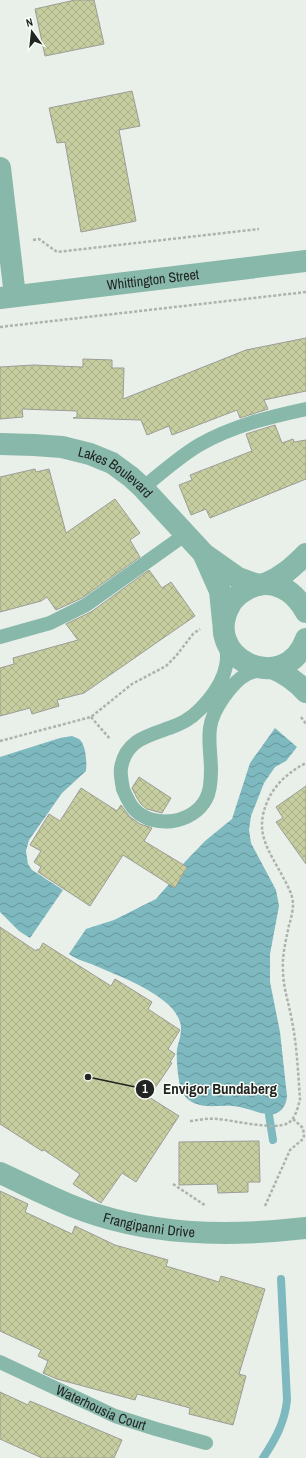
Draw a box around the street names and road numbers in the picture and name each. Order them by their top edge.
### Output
street label: Whittington Street [106,265,200,294]
street label: Lakes Boulevard [76,442,157,502]
street label: Frangipanni Drive [101,1208,195,1241]
street label: Waterhousia Court [53,1381,148,1434]

